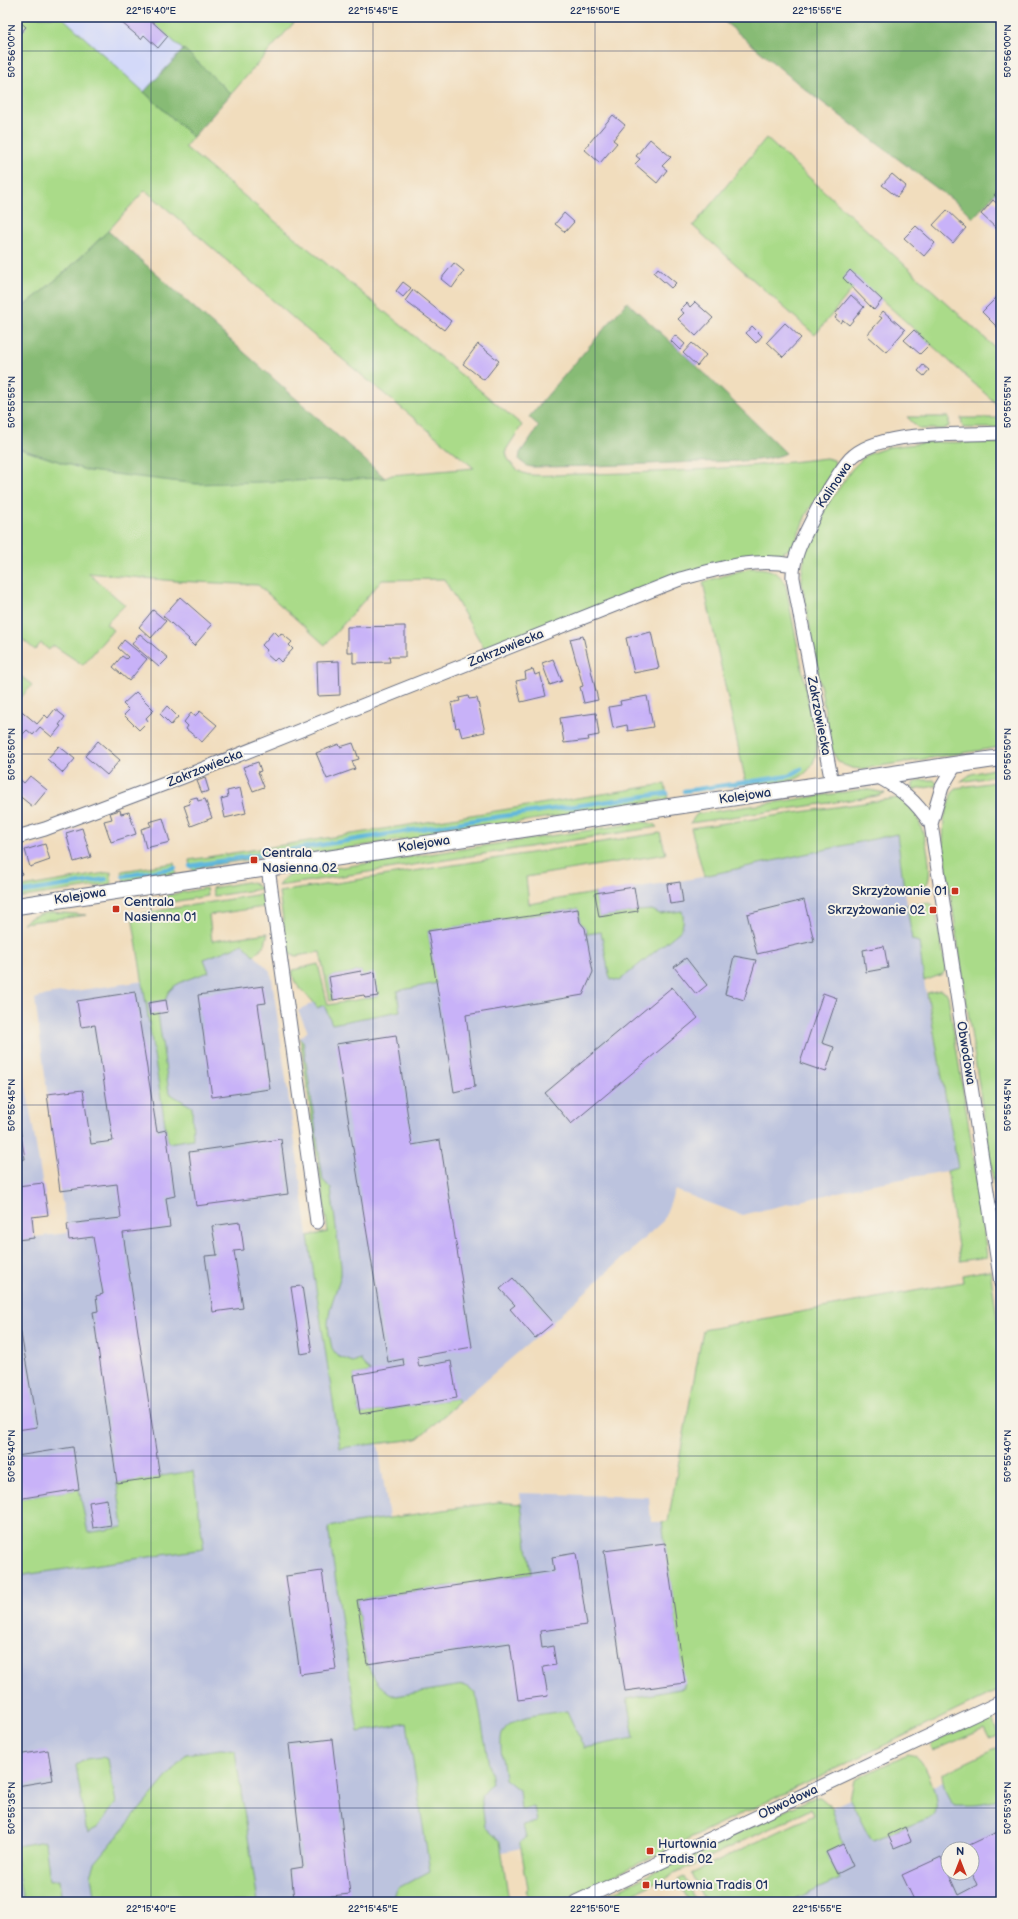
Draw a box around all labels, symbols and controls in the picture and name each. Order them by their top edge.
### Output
text: 22°15'40"E [126,5,177,17]
text: 22°15'45"E [348,5,398,17]
text: 22°15'50"E [570,5,620,17]
text: 22°15'55"E [792,5,842,17]
text: 50°56'00"N [6,24,18,78]
text: 50°56'00"N [1002,24,1014,78]
text: 50°55'55"N [6,376,18,428]
text: 50°55'55"N [1002,376,1014,428]
street label: Kalinowa [813,459,855,511]
street label: Zakrzowiecka [465,626,546,671]
street label: Zakrzowiecka [803,674,834,757]
text: 50°55'50"N [6,728,18,780]
text: 50°55'50"N [1002,728,1014,780]
street label: Zakrzowiecka [164,746,245,791]
street label: Kolejowa [718,784,772,808]
street label: Kolejowa [397,832,451,856]
place label: Centrala Nasienna 02 [262,845,337,876]
marker: Centrala Nasienna 02 [249,855,259,865]
place label: Skrzyżowanie 01 [852,883,947,899]
street label: Kolejowa [53,884,107,908]
marker: Skrzyżowanie 01 [950,886,960,896]
place label: Centrala Nasienna 01 [124,894,197,925]
place label: Skrzyżowanie 02 [827,902,925,918]
marker: Centrala Nasienna 01 [111,904,121,914]
marker: Skrzyżowanie 02 [928,905,938,915]
street label: Obwodowa [953,1020,979,1086]
text: 50°55'45"N [6,1079,18,1132]
text: 50°55'45"N [1002,1079,1014,1132]
text: 50°55'40"N [6,1429,18,1483]
text: 50°55'40"N [1002,1429,1014,1483]
text: 50°55'35"N [6,1781,18,1835]
street label: Obwodowa [756,1781,820,1823]
text: 50°55'35"N [1002,1781,1014,1835]
place label: Hurtownia Tradis 02 [658,1836,717,1867]
north arrow [940,1841,980,1881]
text: N [956,1845,964,1858]
marker: Hurtownia Tradis 02 [645,1846,655,1856]
place label: Hurtownia Tradis 01 [654,1877,768,1893]
marker: Hurtownia Tradis 01 [641,1880,651,1890]
text: 22°15'40"E [126,1903,177,1915]
text: 22°15'45"E [348,1903,398,1915]
text: 22°15'50"E [570,1903,620,1915]
text: 22°15'55"E [792,1903,842,1915]

